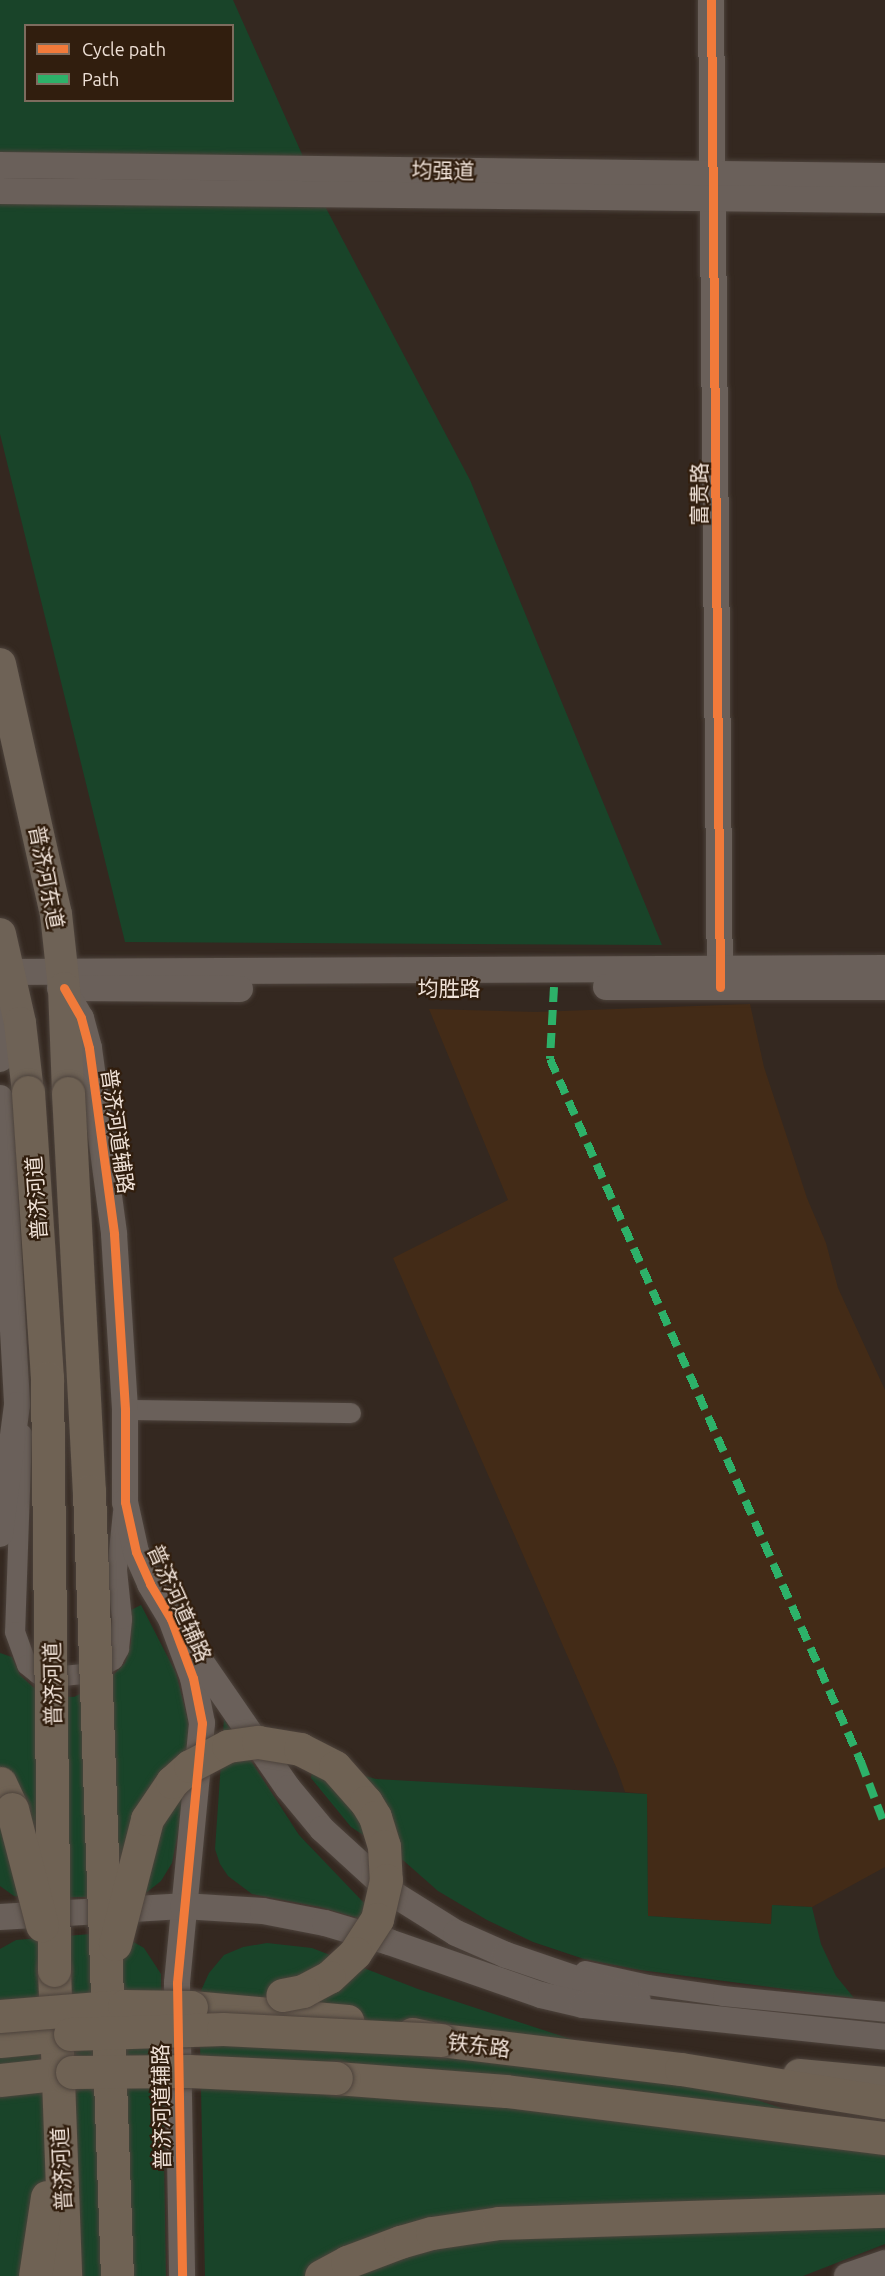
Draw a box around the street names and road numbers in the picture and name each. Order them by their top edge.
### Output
street label: 均强道 [411,157,475,183]
street label: 富贵路 [686,463,712,525]
street label: 普济河东道 [25,823,69,931]
street label: 均胜路 [418,975,480,1001]
street label: 普济河道辅路 [97,1067,139,1195]
street label: 普济河道 [21,1155,51,1241]
street label: 普济河道辅路 [143,1540,217,1666]
street label: 普济河道 [39,1642,65,1726]
street label: 铁东路 [446,2029,512,2061]
street label: 普济河道辅路 [147,2044,175,2170]
street label: 普济河道 [46,2126,76,2212]

